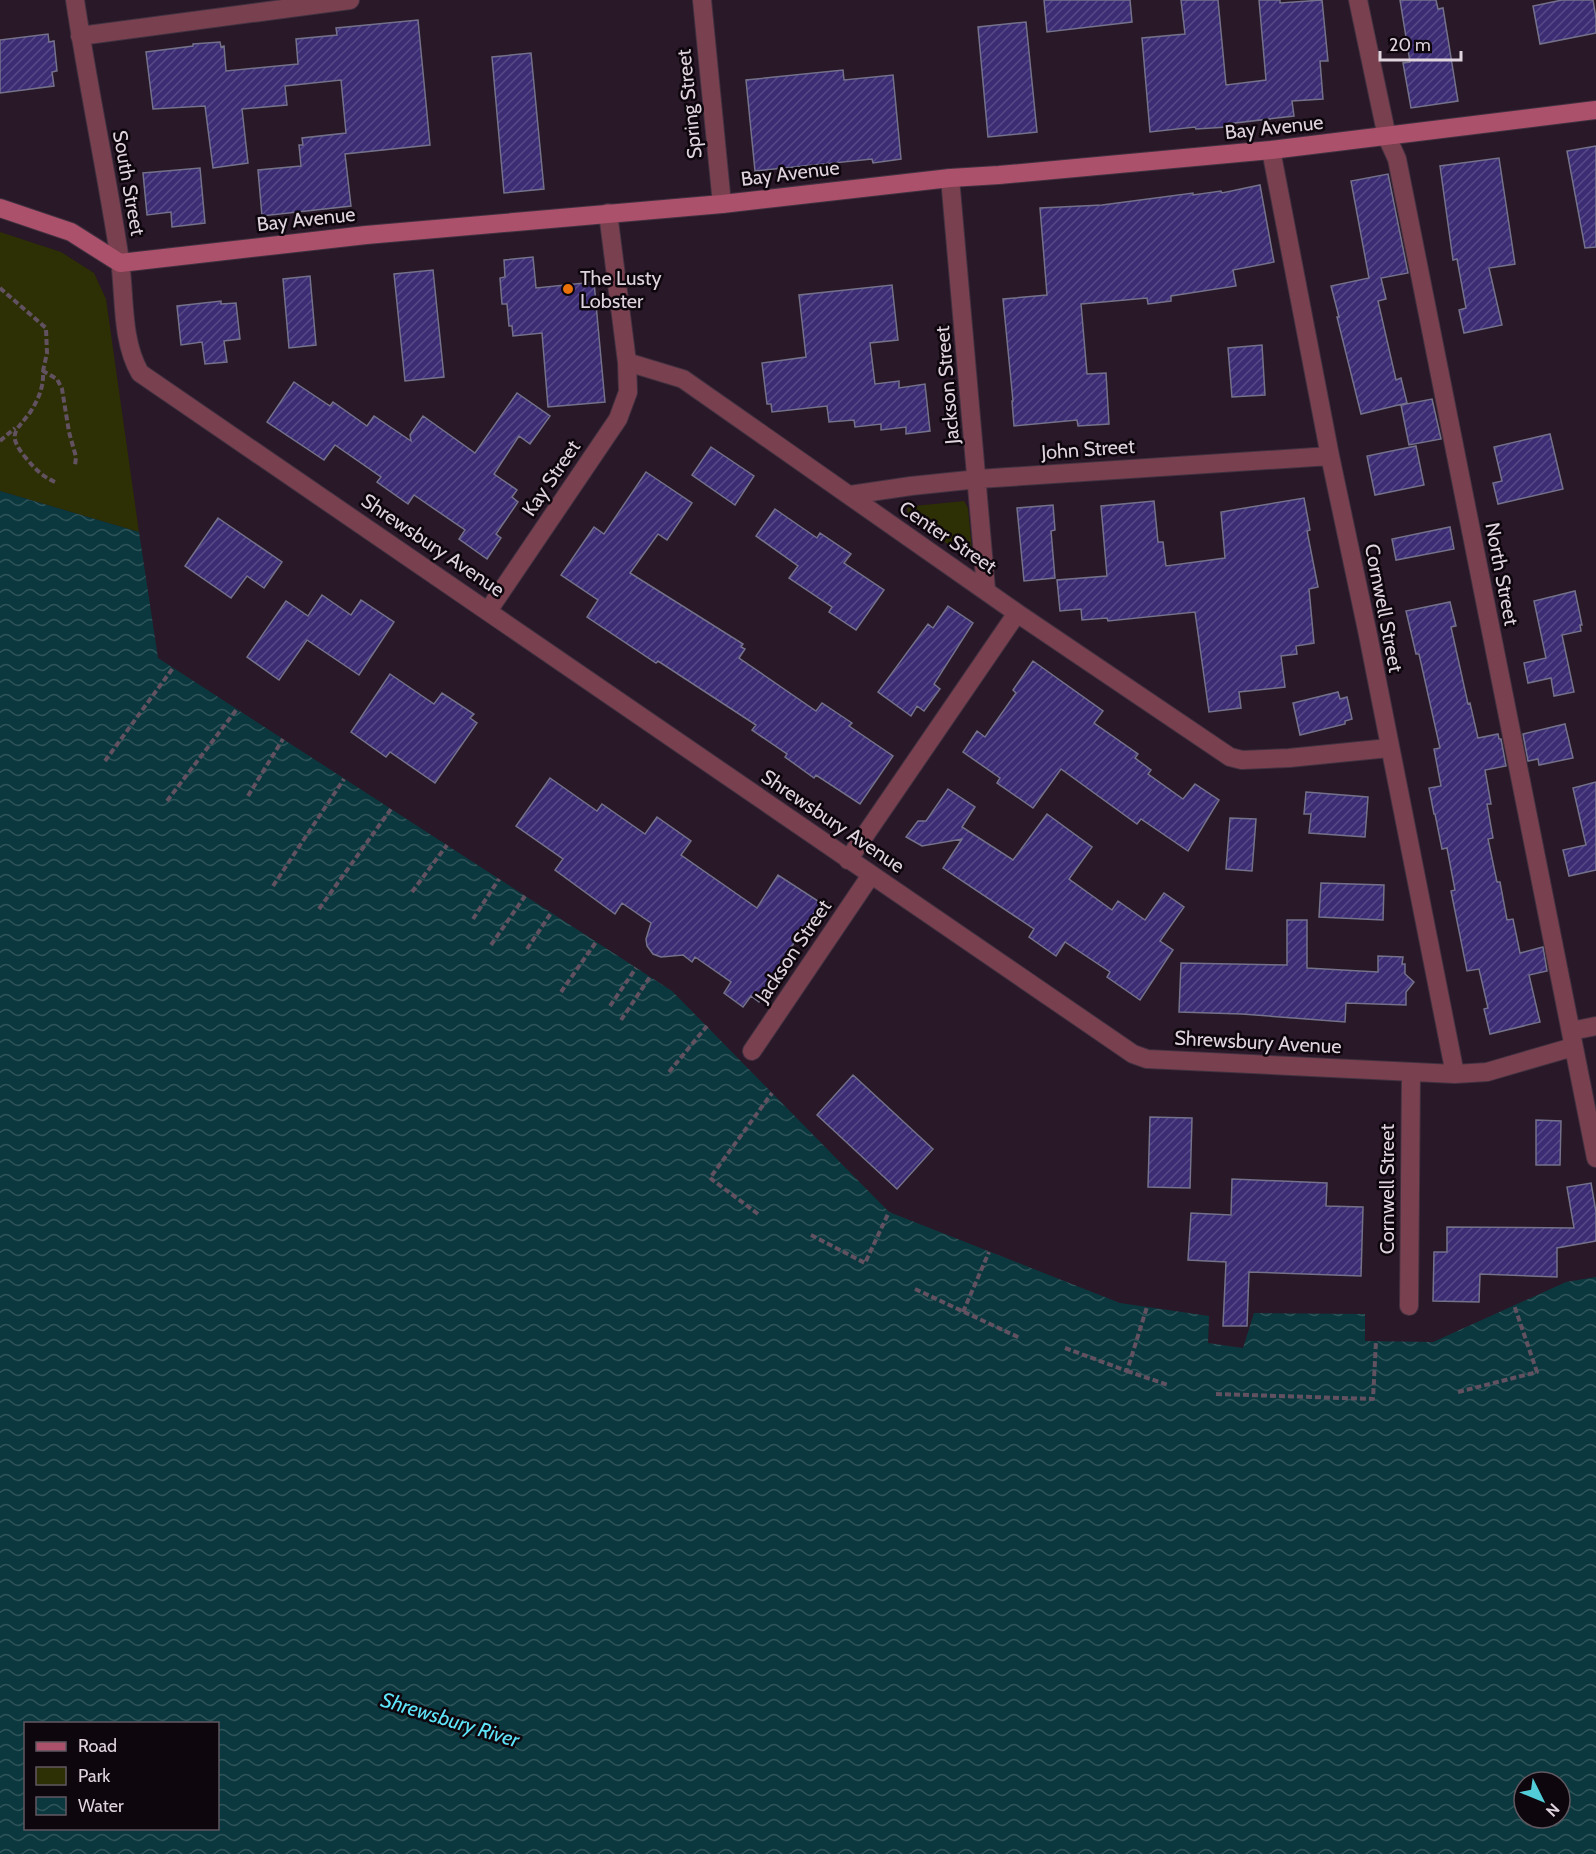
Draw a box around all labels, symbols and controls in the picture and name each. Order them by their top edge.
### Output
scale bar [1380,24,1461,62]
text: 20 m [1389,34,1431,56]
street label: Spring Street [671,48,707,160]
street label: Bay Avenue [1223,110,1325,144]
street label: South Street [108,128,150,238]
street label: Bay Avenue [739,155,841,191]
street label: Bay Avenue [255,202,357,236]
place label: The Lusty Lobster [580,266,662,313]
marker: The Lusty Lobster [561,282,575,296]
street label: Jackson Street [930,324,964,446]
street label: John Street [1039,434,1136,464]
street label: Kay Street [517,435,585,521]
street label: Shrewsbury Avenue [357,488,509,602]
street label: Center Street [895,496,1002,579]
street label: North Street [1480,520,1524,628]
street label: Cornwell Street [1360,542,1408,675]
street label: Shrewsbury Avenue [757,764,909,878]
street label: Jackson Street [749,895,836,1008]
street label: Shrewsbury Avenue [1174,1026,1342,1058]
street label: Cornwell Street [1375,1124,1399,1254]
water label: Shrewsbury River [378,1687,524,1753]
legend [24,1722,219,1830]
text: Road [78,1735,117,1757]
text: Park [78,1765,111,1787]
north arrow [1512,1770,1572,1830]
text: Water [78,1795,124,1817]
text: N [1542,1799,1563,1821]

